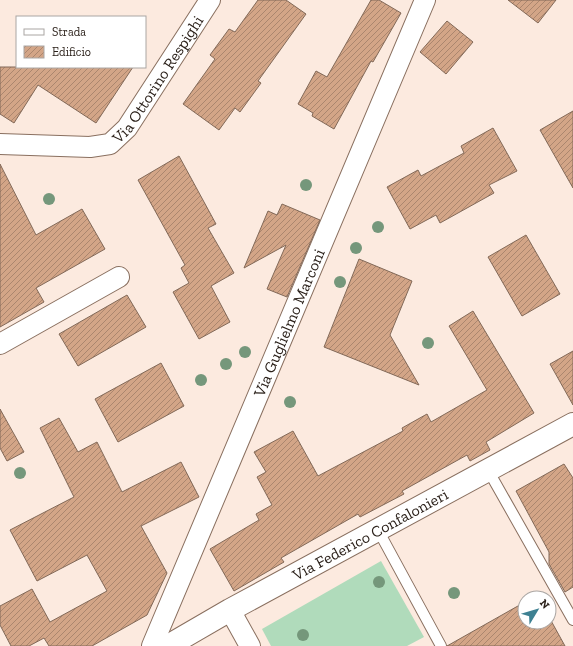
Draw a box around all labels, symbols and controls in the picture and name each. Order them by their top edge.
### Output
street label: Via Ottorino Respighi [107,12,208,148]
legend [16,16,146,68]
text: Strada [52,25,86,39]
text: Edificio [52,45,91,59]
street label: Via Guglielmo Marconi [249,246,329,401]
street label: Via Federico Confalonieri [288,484,452,585]
north arrow [517,590,557,630]
text: N [537,597,553,612]

